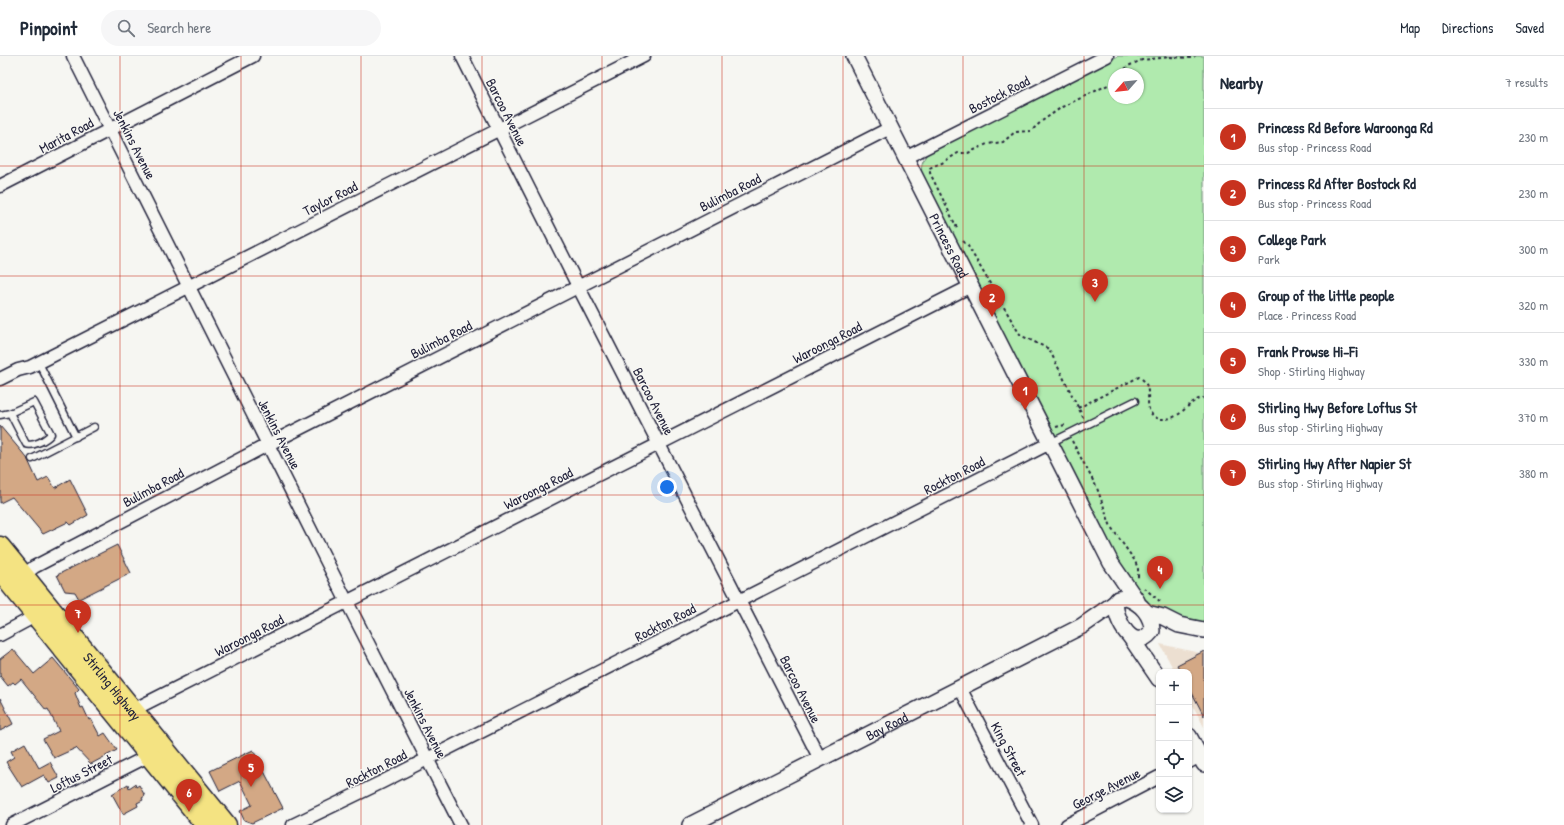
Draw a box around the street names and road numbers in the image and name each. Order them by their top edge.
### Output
street label: Bostock Road [965,70,1033,117]
street label: Barcoo Avenue [482,75,532,149]
street label: Jenkins Avenue [109,106,161,183]
street label: Marita Road [36,113,97,157]
street label: Bulimba Road [696,168,764,216]
street label: Taylor Road [299,176,361,221]
street label: Princess Road [926,210,974,281]
street label: Bulimba Road [407,315,475,363]
street label: Waroonga Road [789,316,866,368]
street label: Barcoo Avenue [629,364,679,438]
street label: Jenkins Avenue [254,396,306,473]
street label: Rockton Road [920,451,988,498]
street label: Waroonga Road [500,462,577,514]
street label: Bulimba Road [119,463,187,511]
street label: Rockton Road [631,598,699,645]
street label: Waroonga Road [211,609,288,661]
street label: Stirling Highway [80,648,146,724]
street label: Barcoo Avenue [776,652,826,726]
street label: Jenkins Avenue [400,685,452,762]
street label: Bay Road [862,707,911,744]
street label: King Street [986,719,1031,780]
street label: Rockton Road [342,744,410,791]
street label: Loftus Street [47,749,116,797]
street label: George Avenue [1069,763,1144,814]

